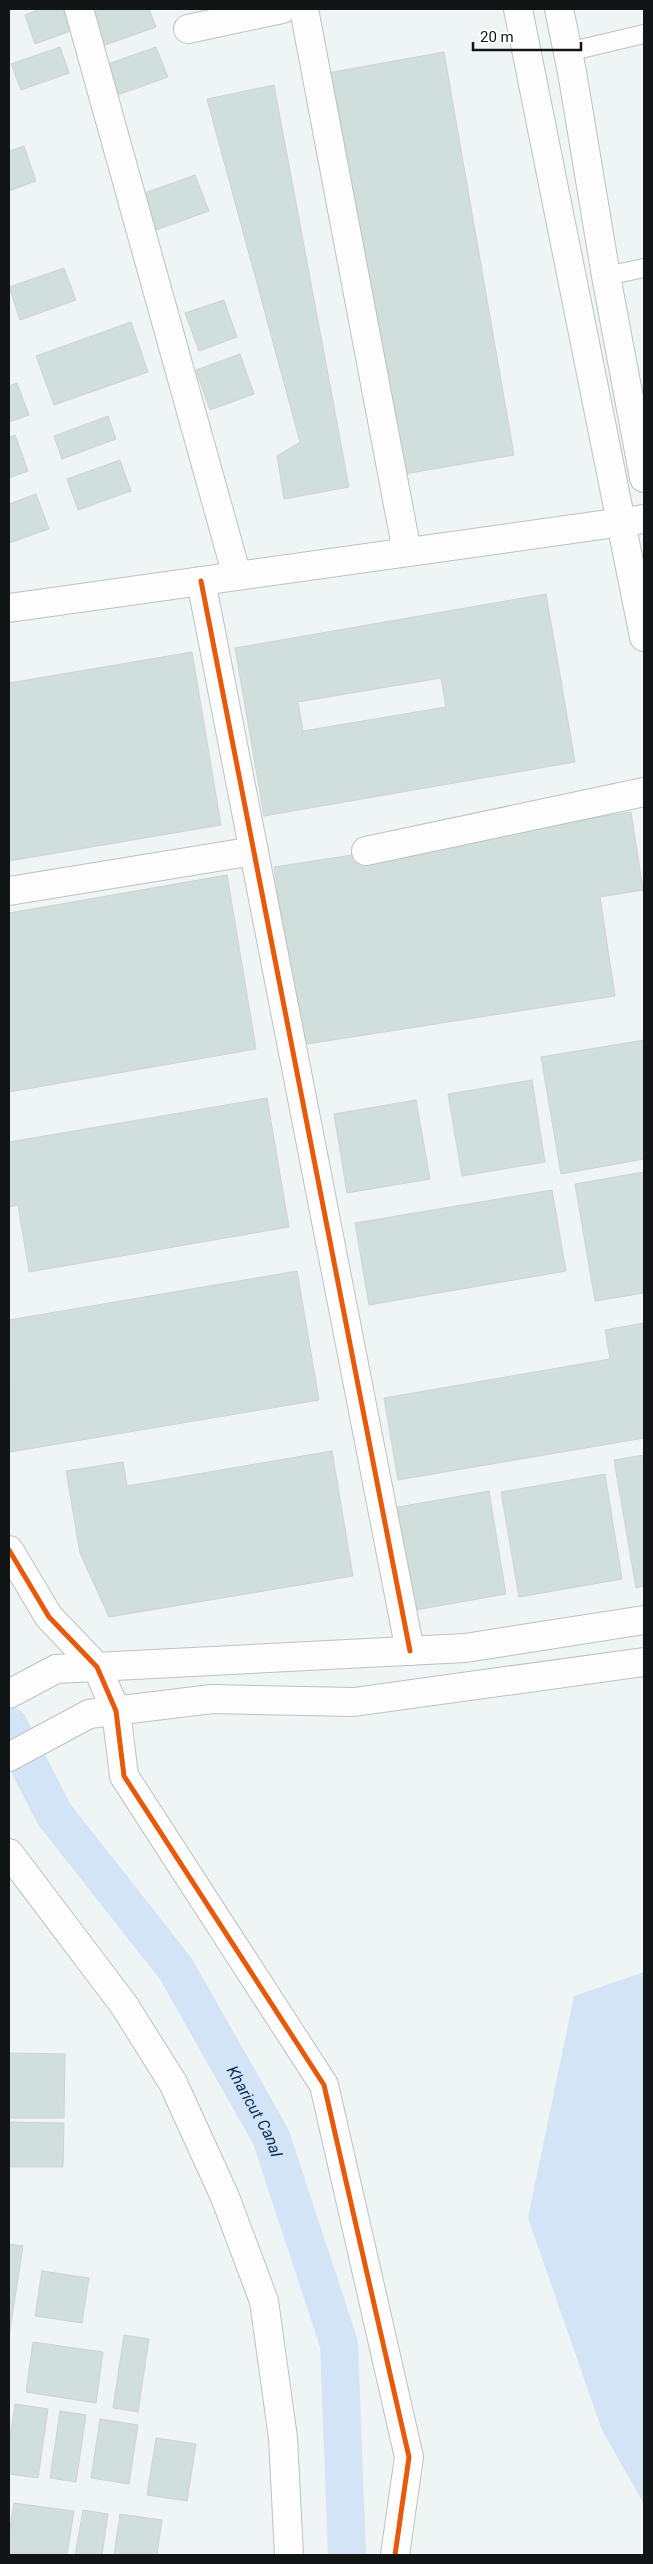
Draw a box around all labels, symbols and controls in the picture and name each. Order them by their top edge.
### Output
scale bar [473,20,580,52]
text: 20 m [480,28,514,46]
water label: Kharicut Canal [223,2062,286,2159]

